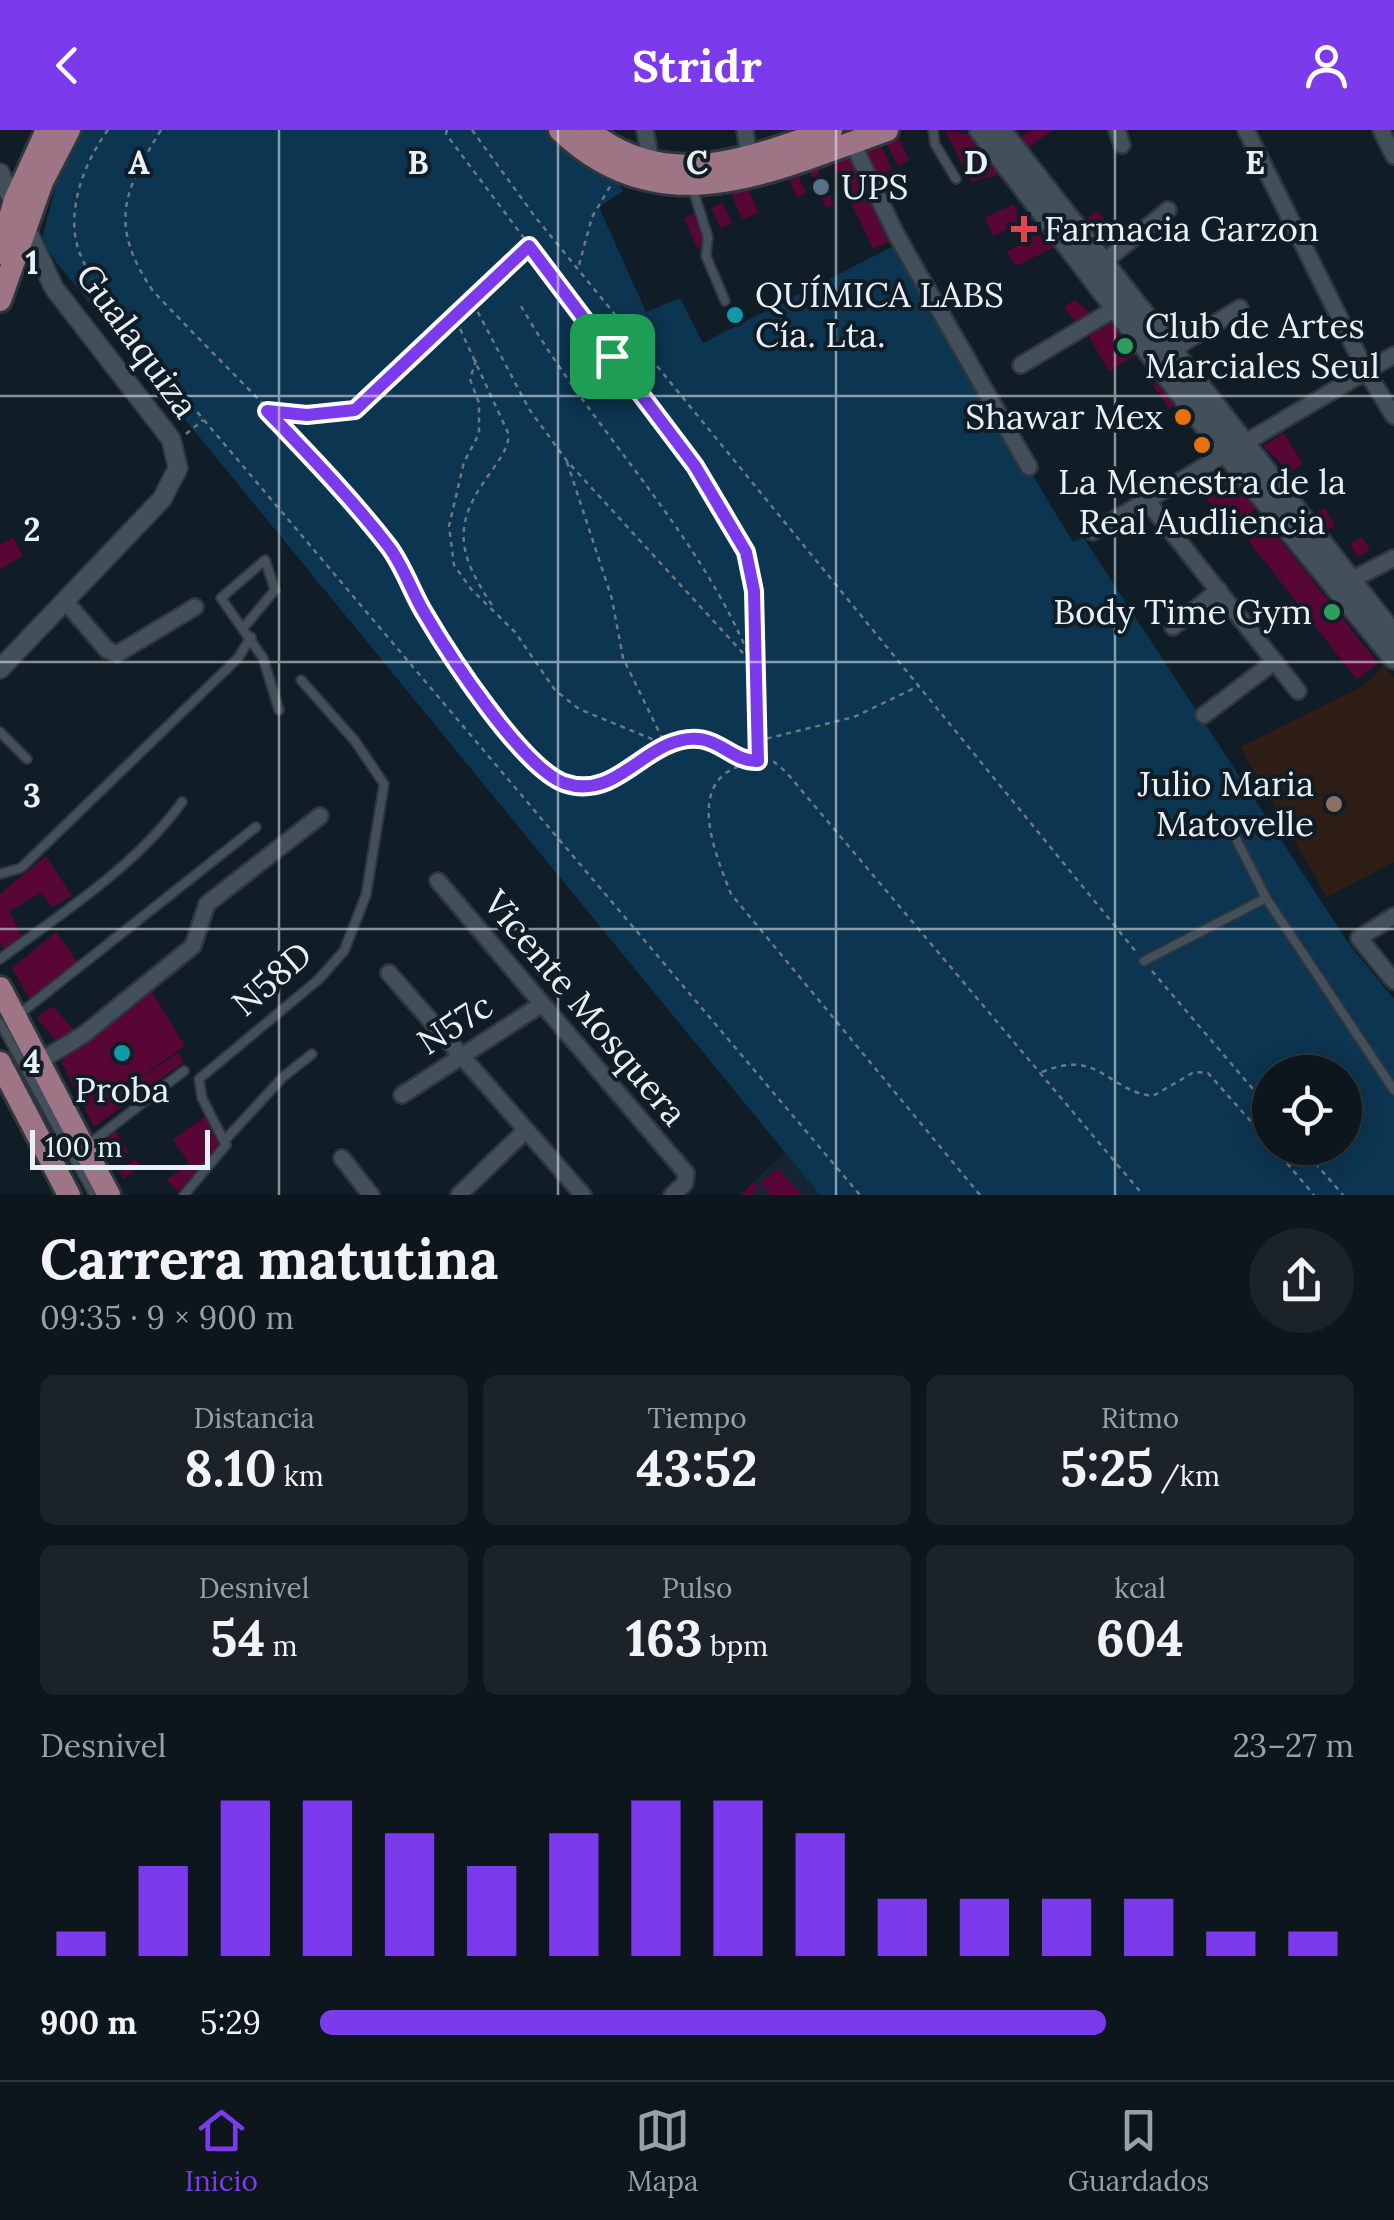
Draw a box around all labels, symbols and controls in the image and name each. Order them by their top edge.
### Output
text: Stridr [632,37,762,94]
icon: back [40,38,95,93]
icon: person [1299,38,1354,93]
text: A [128,142,150,183]
text: B [407,142,429,183]
text: C [686,142,708,183]
text: D [964,142,988,183]
text: E [1245,142,1265,183]
place label: UPS [841,164,908,209]
marker: UPS [810,176,832,198]
place label: Farmacia Garzon [1044,206,1319,251]
marker: Farmacia Garzon [1013,218,1035,240]
text: 1 [26,242,39,283]
street label: Gualaquiza [66,255,208,427]
place label: QUÍMICA LABS Cía. Lta. [755,272,1004,357]
place label: Club de Artes Marciales Seul [1145,303,1380,388]
marker: QUÍMICA LABS Cía. Lta. [724,304,746,326]
pin [570,314,655,399]
icon: arrive [585,329,640,384]
marker: Club de Artes Marciales Seul [1114,335,1136,357]
place label: Shawar Mex [965,394,1163,439]
marker: Shawar Mex [1172,406,1194,428]
marker: La Menestra de la Real Audliencia [1191,434,1213,456]
place label: La Menestra de la Real Audliencia [1058,459,1346,544]
text: 2 [23,509,41,550]
place label: Body Time Gym [1053,589,1312,634]
marker: Body Time Gym [1321,601,1343,623]
place label: Julio Maria Matovelle [1137,761,1314,846]
text: 3 [23,775,41,816]
marker: Julio Maria Matovelle [1323,793,1345,815]
street label: Vicente Mosquera [473,880,697,1135]
street label: N58D [222,932,321,1026]
street label: N57c [409,983,501,1064]
text: 4 [23,1041,41,1082]
marker: Proba [111,1042,133,1064]
map controls [1252,1055,1362,1165]
button: locate [1252,1055,1362,1165]
place label: Proba [74,1067,170,1112]
scale bar [30,1125,210,1170]
text: 100 m [45,1129,122,1165]
text: Carrera matutina [40,1224,498,1294]
button: share [1249,1228,1354,1333]
text: 09:35 · 9 × 900 m [40,1297,294,1338]
text: Distancia [193,1400,315,1436]
text: Tiempo [647,1400,747,1436]
text: Ritmo [1101,1400,1179,1436]
text: 8.10 [184,1436,276,1500]
text: 43:52 [636,1436,758,1500]
text: 5:25 [1060,1436,1153,1500]
text: km [276,1458,324,1494]
text: /km [1153,1458,1220,1494]
text: Desnivel [199,1570,309,1606]
text: Pulso [662,1570,732,1606]
text: kcal [1114,1570,1166,1606]
text: 54 [210,1606,265,1670]
text: 163 [626,1606,703,1670]
text: 604 [1096,1606,1184,1670]
text: m [265,1628,298,1664]
text: bpm [703,1628,768,1664]
text: Desnivel [40,1725,166,1766]
text: 23–27 m [1233,1725,1354,1766]
text: 900 m [40,2002,137,2043]
text: 5:29 [200,2002,261,2043]
tab: Inicio [185,2103,258,2199]
tab: Mapa [627,2103,698,2199]
tab: Guardados [1068,2103,1209,2199]

